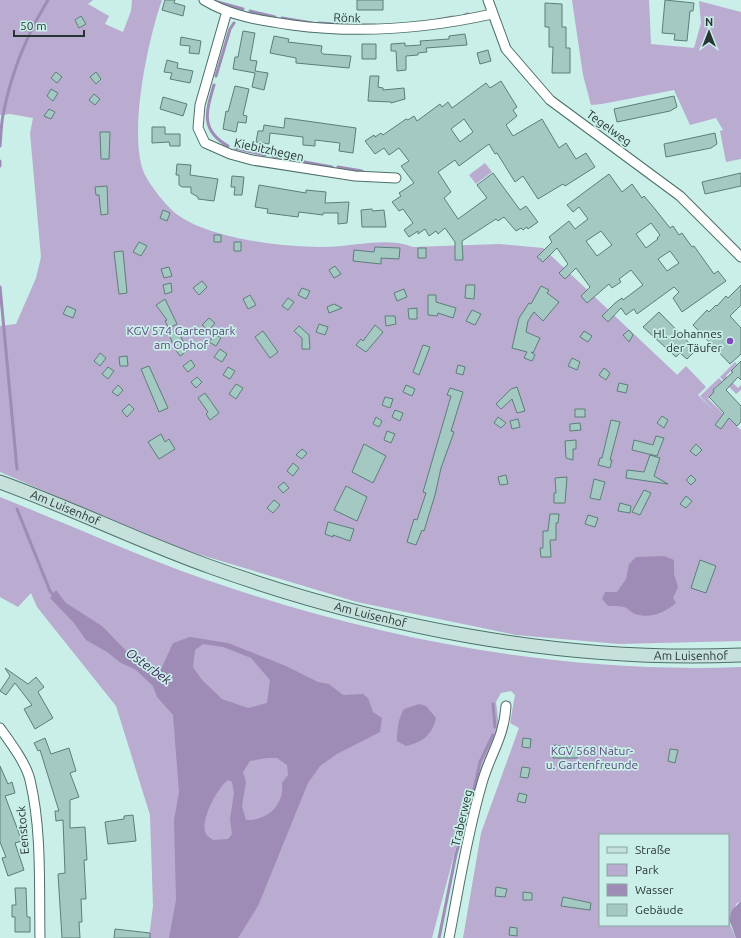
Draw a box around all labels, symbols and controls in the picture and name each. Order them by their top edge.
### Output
street label: Rönk [333,11,361,24]
scale bar [14,12,84,38]
north arrow [689,12,729,52]
text: N [705,16,713,28]
text: 50 m [20,19,47,32]
street label: Tegelweg [584,107,634,148]
street label: Kiebitzhegen [233,136,305,163]
park label: KGV 574 Gartenpark am Ophof [127,324,235,351]
place label: Hl. Johannes der Täufer [653,327,722,354]
marker: Hl. Johannes der Täufer [725,336,735,346]
street label: Am Luisenhof [29,487,102,528]
street label: Am Luisenhof [333,599,408,630]
water label: Osterbek [124,645,175,687]
street label: Am Luisenhof [654,649,729,662]
park label: KGV 568 Natur- u. Gartenfreunde [546,744,638,771]
street label: Traberweg [449,788,474,848]
street label: Eenstock [14,805,31,855]
legend [599,834,729,926]
text: Straße [635,843,671,856]
text: Park [635,863,659,876]
text: Wasser [635,883,674,896]
text: Gebäude [635,903,683,916]

